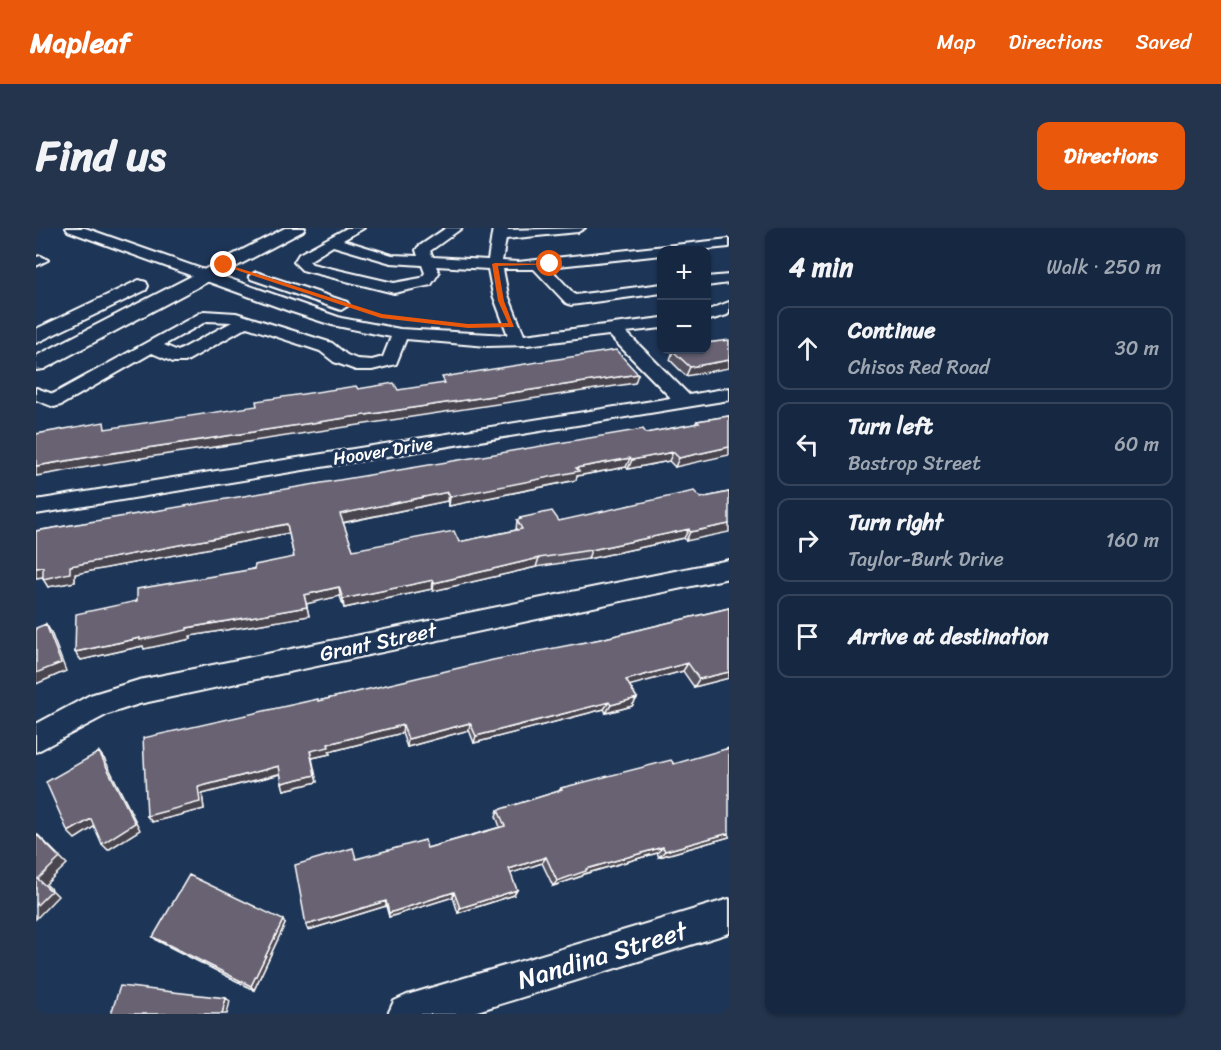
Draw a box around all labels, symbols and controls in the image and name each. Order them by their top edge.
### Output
text: Mapleaf [30,18,130,67]
text: Map [937,23,975,61]
text: Directions [1008,23,1103,61]
text: Saved [1136,23,1191,61]
text: Find us [36,119,166,193]
button: Directions [1037,122,1185,190]
text: 4 min [789,244,853,290]
map controls [657,246,711,354]
button: + [657,246,711,300]
route start [536,250,562,276]
text: Walk · 250 m [1047,250,1161,285]
route end [210,251,236,277]
button: − [657,300,711,354]
text: Continue [848,311,936,350]
text: 30 m [1115,331,1159,366]
icon: ahead [791,332,824,365]
text: Chisos Red Road [848,350,990,385]
text: Turn left [848,407,933,446]
street label: Hoover Drive [331,427,435,475]
text: 60 m [1114,427,1159,462]
icon: left [791,428,824,461]
text: Bastrop Street [848,446,981,481]
text: Turn right [848,503,943,542]
text: 160 m [1106,523,1159,558]
icon: right [791,524,824,557]
text: Taylor-Burk Drive [848,542,1004,577]
street label: Grant Street [316,611,441,673]
text: Arrive at destination [848,617,1049,656]
icon: arrive [791,620,824,653]
street label: Nandina Street [511,907,694,1003]

